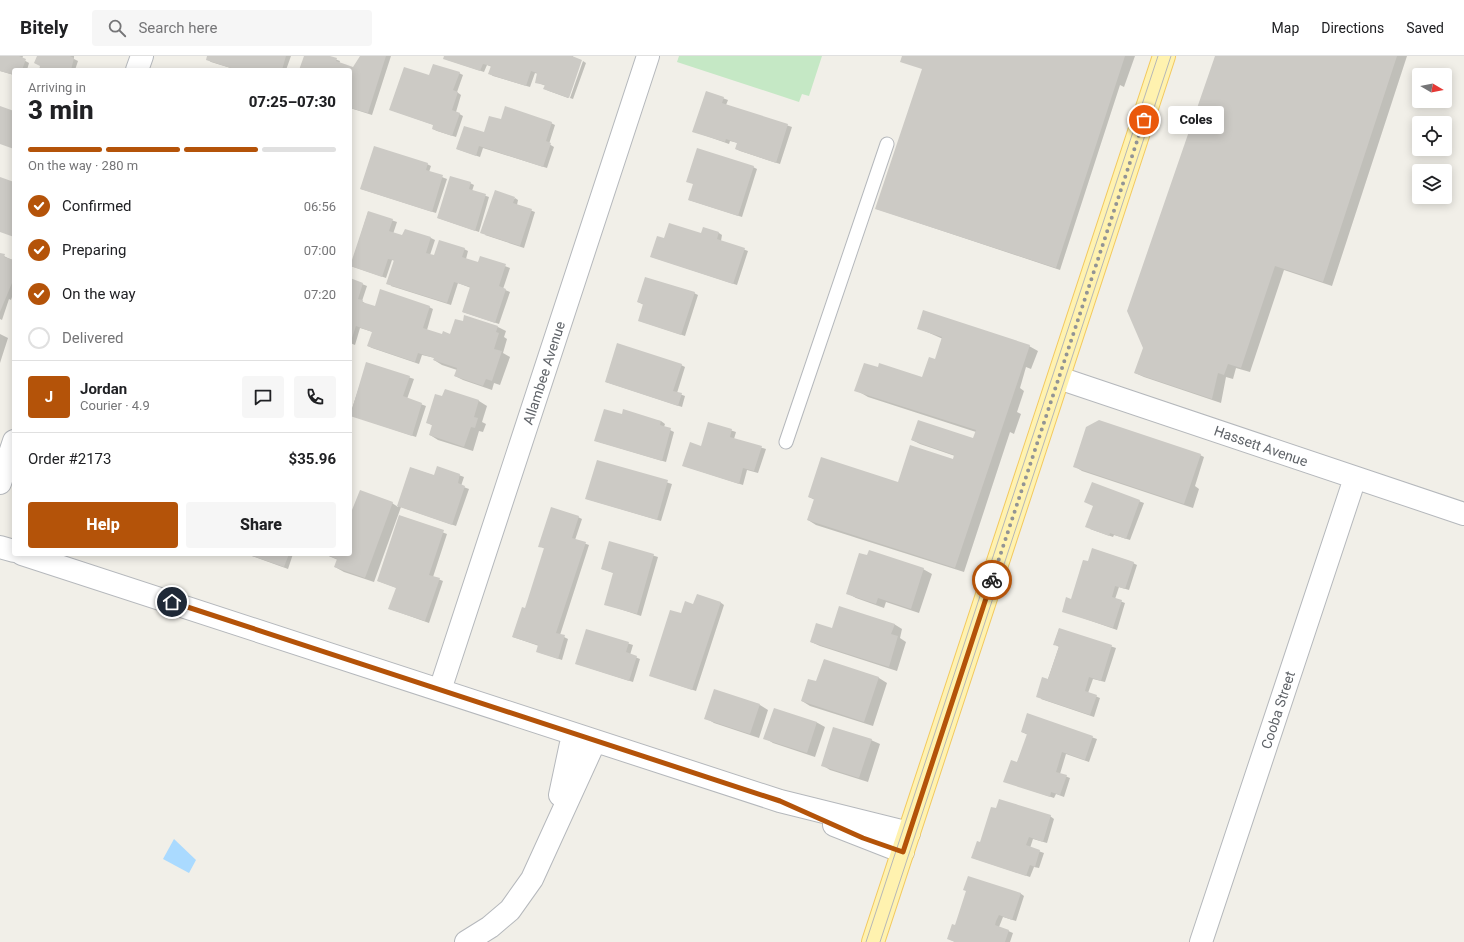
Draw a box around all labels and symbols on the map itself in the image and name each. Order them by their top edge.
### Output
north arrow [1412,68,1452,108]
pin [1127,103,1161,137]
callout: Coles [1168,106,1224,134]
street label: Allambee Avenue [520,319,568,427]
street label: Hassett Avenue [1212,423,1310,469]
courier [972,560,1012,600]
pin [155,585,189,619]
street label: Cooba Street [1258,669,1298,751]

